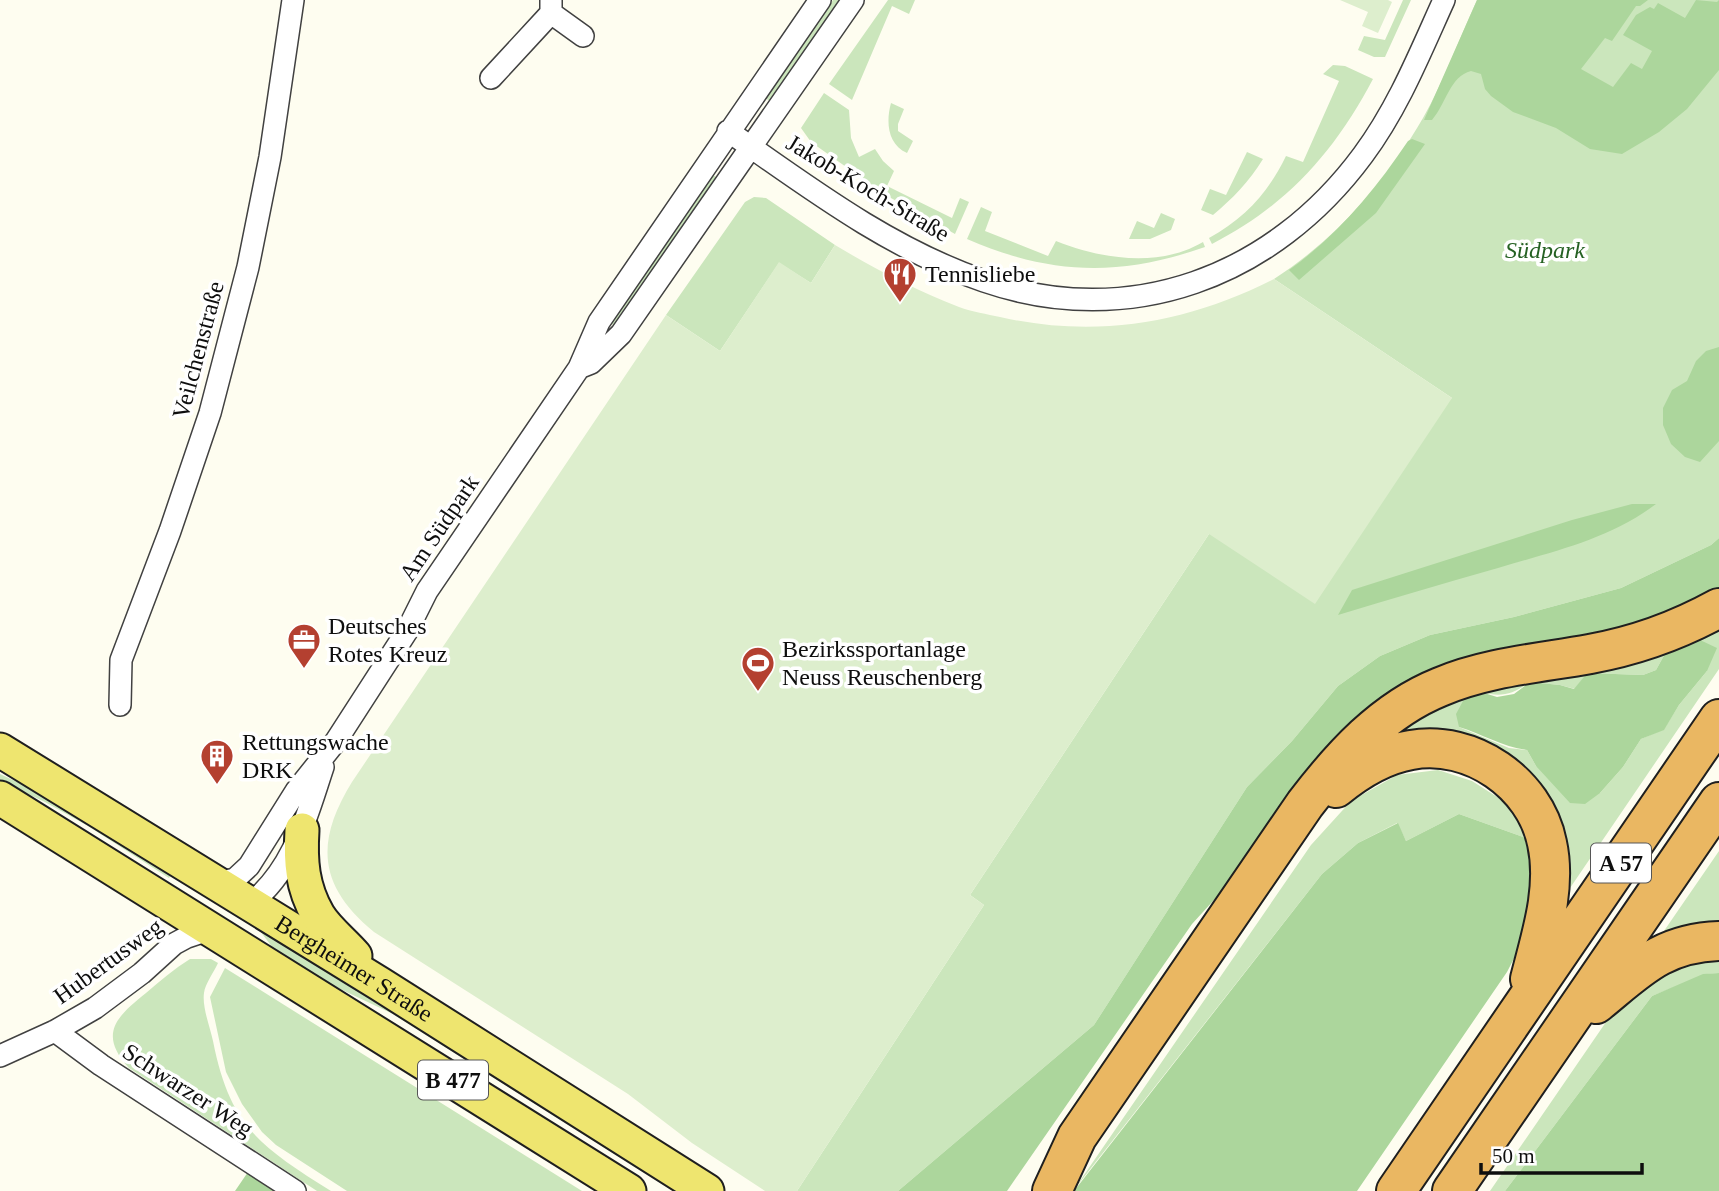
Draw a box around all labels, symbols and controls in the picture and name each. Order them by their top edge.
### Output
street label: Jakob-Koch-Straße [782,129,954,247]
park label: Südpark [1505,237,1585,263]
restaurant icon: Tennisliebe [881,255,919,304]
place label: Tennisliebe [925,261,1035,287]
street label: Veilchenstraße [167,278,229,422]
street label: Am Südpark [394,470,484,586]
place label: Deutsches Rotes Kreuz [328,613,447,667]
office icon: Deutsches Rotes Kreuz [285,621,323,670]
place label: Bezirkssportanlage Neuss Reuschenberg [782,636,982,690]
sports icon: Bezirkssportanlage Neuss Reuschenberg [739,644,777,693]
place label: Rettungswache DRK [242,729,389,783]
building icon: Rettungswache DRK [198,737,236,786]
road number: A 57 [1591,844,1651,883]
street label: Bergheimer Straße [271,910,438,1027]
street label: Hubertusweg [49,913,167,1009]
street label: Schwarzer Weg [118,1038,258,1142]
road number: B 477 [418,1060,488,1100]
scale bar [1481,1132,1642,1176]
text: 50 m [1492,1144,1535,1168]

